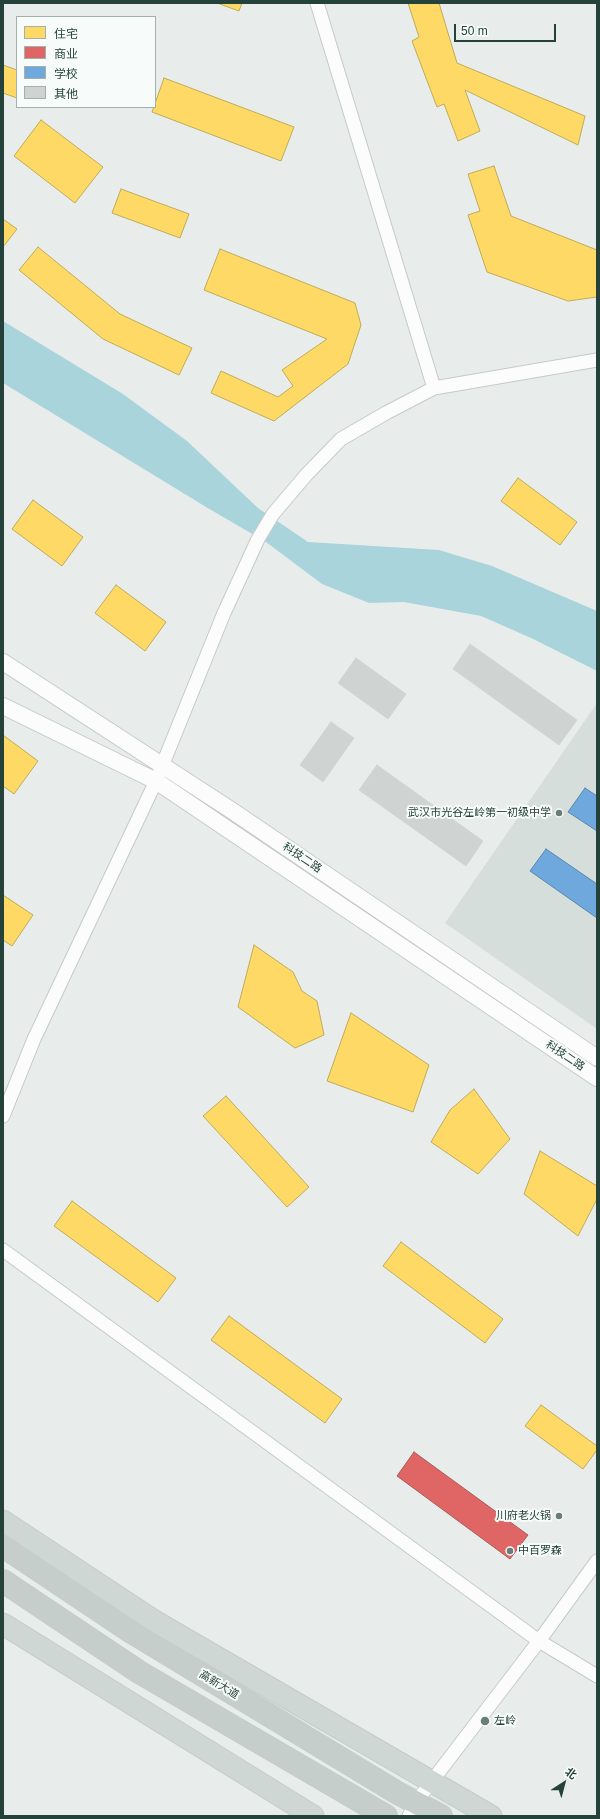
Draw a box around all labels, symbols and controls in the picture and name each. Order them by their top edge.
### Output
legend [16,16,156,108]
scale bar [456,16,558,42]
text: 50 m [461,24,488,38]
text: 住宅 [54,27,78,41]
text: 商业 [54,47,78,61]
text: 学校 [54,67,78,81]
text: 其他 [54,87,78,101]
place label: 武汉市光谷左岭第一初级中学 [408,806,551,820]
marker: 武汉市光谷左岭第一初级中学 [554,808,564,818]
street label: 科技二路 [280,840,324,876]
street label: 科技二路 [543,1038,587,1074]
place label: 川府老火锅 [496,1509,551,1523]
marker: 川府老火锅 [554,1511,564,1521]
place label: 中百罗森 [518,1544,562,1558]
marker: 中百罗森 [505,1546,515,1556]
street label: 高新大道 [197,1668,241,1702]
place label: 左岭 [494,1714,516,1728]
marker: 左岭 [479,1715,491,1727]
north arrow [544,1763,584,1803]
text: 北 [563,1765,579,1781]

